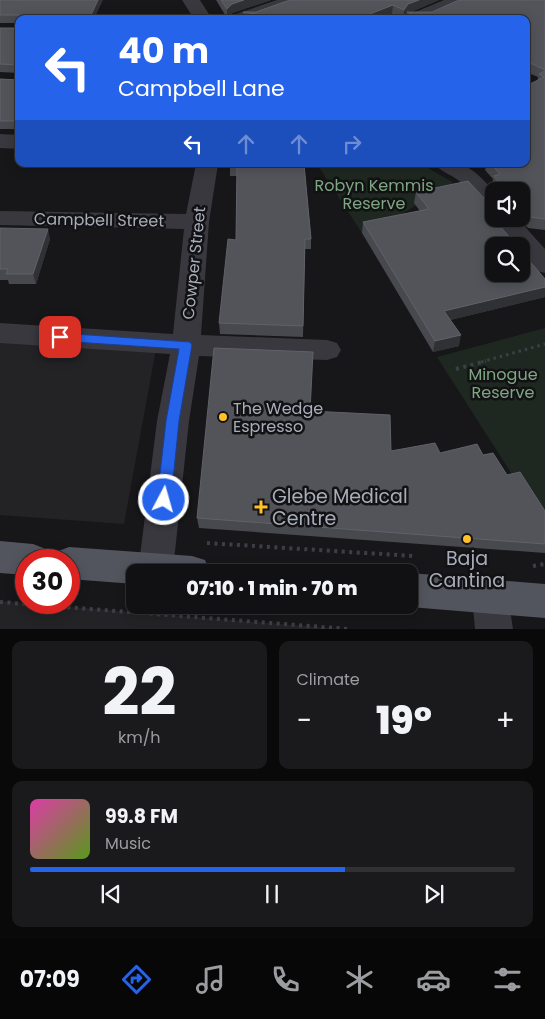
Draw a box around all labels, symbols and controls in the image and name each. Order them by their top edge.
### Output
text: 40 m [118,26,209,75]
icon: left [35,35,100,100]
text: Campbell Lane [118,73,285,104]
icon: left [179,130,207,158]
icon: ahead [232,130,260,158]
icon: ahead [285,130,313,158]
icon: right [338,130,366,158]
park label: Robyn Kemmis Reserve [314,174,434,215]
map controls [485,182,530,282]
button: sound [485,182,530,227]
street label: Cowper Street [177,205,211,321]
street label: Campbell Street [34,207,164,233]
button: search [485,237,530,282]
pin [39,316,81,358]
icon: arrive [46,323,74,351]
park label: Minogue Reserve [468,363,538,404]
place label: The Wedge Espresso [233,397,323,438]
marker: The Wedge Espresso [217,411,229,423]
position arrow [137,473,189,525]
place label: Glebe Medical Centre [272,483,408,532]
marker: Glebe Medical Centre [254,500,268,514]
marker: Baja Cantina [461,533,473,545]
place label: Baja Cantina [429,545,505,594]
speed limit sign: 30 [15,549,80,614]
text: 07:10 · 1 min · 70 m [186,575,358,602]
text: 22 [102,647,176,738]
text: Climate [297,668,360,691]
text: 19° [376,694,432,747]
text: − [297,701,312,740]
text: + [496,701,515,740]
text: km/h [118,726,161,749]
text: 99.8 FM [105,803,178,830]
text: Music [105,832,151,855]
icon: previous [97,880,125,908]
icon: pause [258,880,286,908]
icon: next [420,880,448,908]
icon: directions [119,962,154,997]
icon: music [193,962,228,997]
icon: phone [268,962,303,997]
icon: climate [342,962,377,997]
icon: car [416,962,451,997]
icon: filters [490,962,525,997]
text: 07:09 [20,964,80,995]

